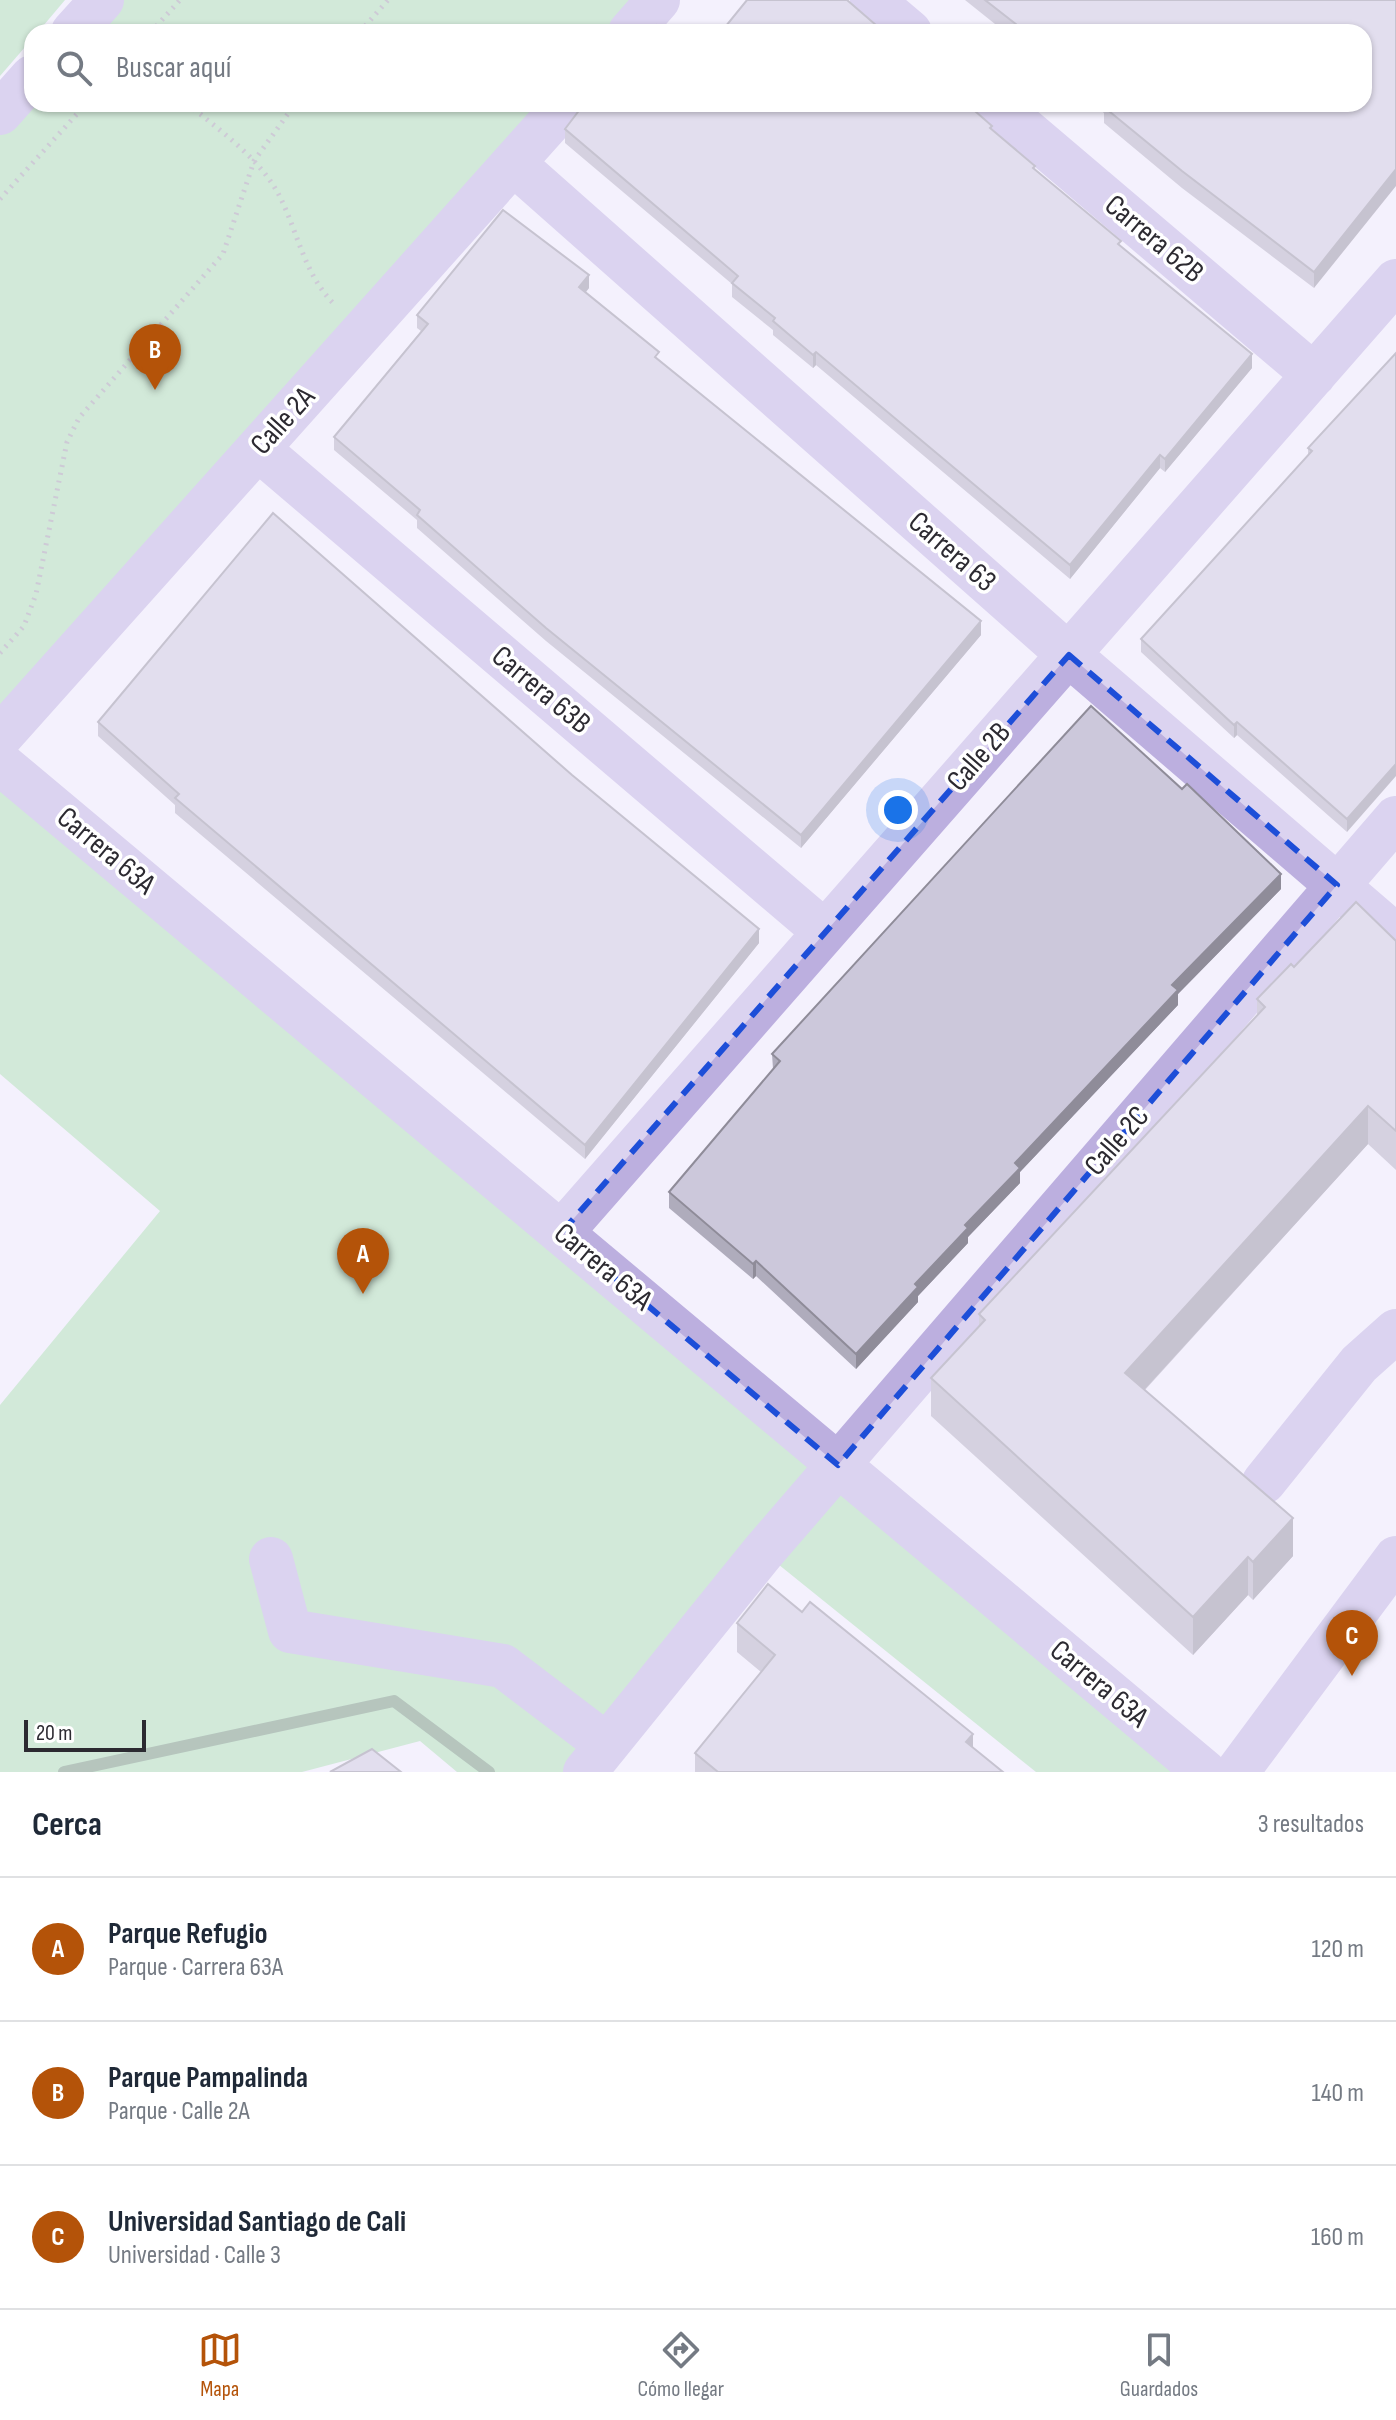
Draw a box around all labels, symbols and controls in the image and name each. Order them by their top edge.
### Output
search box [24,24,1372,112]
icon: search [52,46,96,90]
text: Buscar aquí [116,50,231,86]
street label: Carrera 62B [1097,187,1211,291]
pin: B [129,324,181,390]
street label: Calle 2A [243,380,323,462]
street label: Carrera 63 [901,504,1003,600]
street label: Carrera 63B [484,638,598,742]
street label: Calle 2B [939,715,1019,799]
your location [878,790,918,830]
street label: Carrera 63A [49,799,163,903]
street label: Calle 2C [1077,1099,1157,1183]
street label: Carrera 63A [546,1215,660,1319]
pin: A [337,1228,389,1294]
pin: C [1326,1610,1378,1676]
street label: Carrera 63A [1042,1632,1156,1736]
scale bar [24,1716,146,1752]
text: 20 m [36,1720,73,1747]
text: Cerca [32,1804,102,1845]
text: 3 resultados [1258,1809,1364,1840]
text: Parque Refugio [108,1916,268,1952]
text: A [52,1934,64,1965]
text: 120 m [1311,1934,1364,1965]
text: Parque · Carrera 63A [108,1952,283,1983]
text: Parque Pampalinda [108,2060,308,2096]
text: B [52,2078,64,2109]
text: 140 m [1312,2078,1364,2109]
text: Parque · Calle 2A [108,2096,250,2127]
text: Universidad Santiago de Cali [108,2204,406,2240]
text: C [51,2222,65,2253]
text: 160 m [1311,2222,1364,2253]
text: Universidad · Calle 3 [108,2240,281,2271]
tab: Mapa [198,2328,242,2403]
tab: Cómo llegar [637,2328,724,2403]
tab: Guardados [1120,2328,1198,2403]

